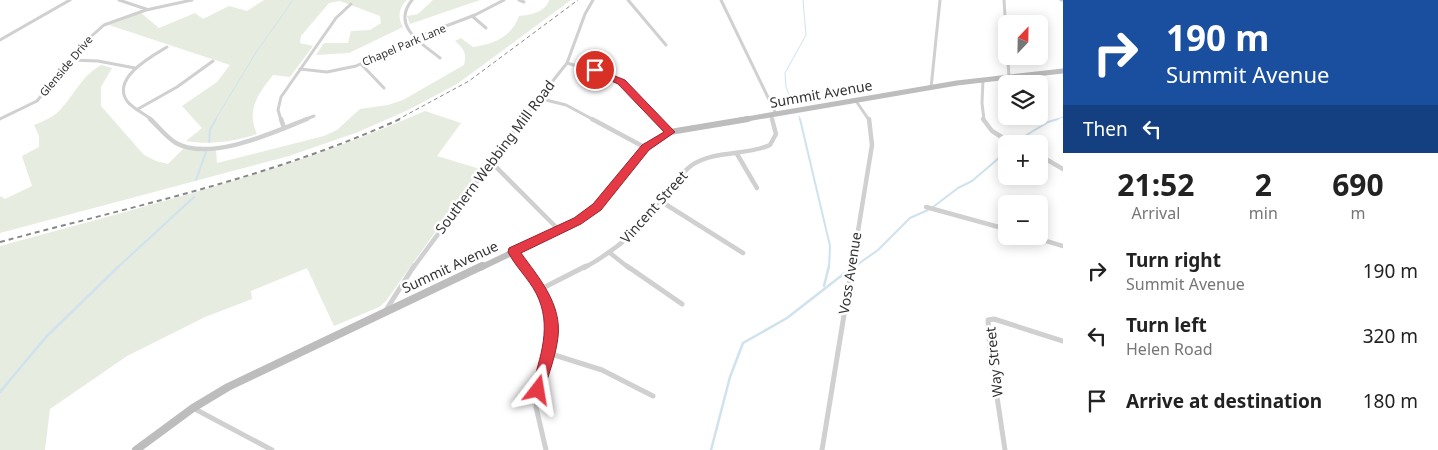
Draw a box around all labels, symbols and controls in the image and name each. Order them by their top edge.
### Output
text: 190 m [1166,14,1269,61]
north arrow [998,15,1048,65]
map controls [998,15,1048,245]
street label: Chapel Park Lane [360,20,448,69]
icon: right [1083,20,1148,85]
street label: Glenside Drive [36,32,95,99]
pin [574,49,616,91]
icon: arrive [581,56,609,84]
text: Summit Avenue [1166,59,1329,89]
street label: Summit Avenue [768,75,874,112]
button: layers [998,75,1048,125]
street label: Southern Webbing Mill Road [431,76,559,237]
icon: left [1138,115,1166,143]
text: Then [1083,116,1128,142]
button: + [998,135,1048,185]
text: 21:52 [1117,164,1194,205]
text: 2 [1255,164,1272,205]
text: 690 [1332,164,1384,205]
street label: Vincent Street [616,166,691,247]
button: − [998,195,1048,245]
text: Arrival [1131,202,1180,224]
text: min [1249,202,1278,224]
text: m [1350,202,1365,224]
street label: Voss Avenue [834,230,865,315]
street label: Summit Avenue [399,236,501,297]
text: Turn right [1126,247,1221,273]
icon: right [1083,257,1111,285]
text: 190 m [1363,258,1418,284]
text: Summit Avenue [1126,273,1245,295]
text: Turn left [1126,312,1207,338]
icon: left [1083,322,1111,350]
text: 320 m [1363,323,1418,349]
street label: Way Street [980,326,1007,398]
text: Helen Road [1126,338,1213,360]
position arrow [511,363,563,415]
icon: arrive [1083,387,1111,415]
text: Arrive at destination [1126,388,1322,414]
text: 180 m [1363,388,1418,414]

